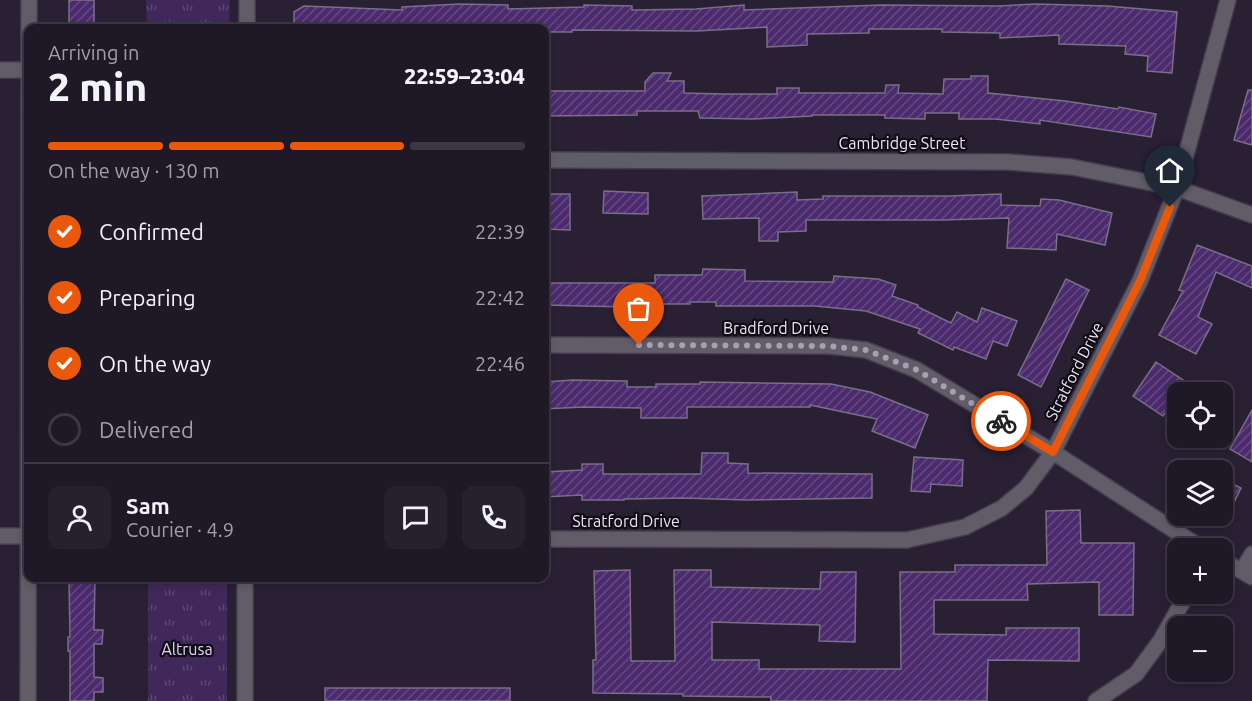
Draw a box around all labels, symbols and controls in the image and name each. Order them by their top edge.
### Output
text: Arriving in [48,41,139,64]
text: 22:59–23:04 [404,63,525,88]
text: 2 min [48,65,147,108]
street label: Cambridge Street [839,134,966,152]
pin [1144,145,1195,207]
icon: home [1153,154,1186,187]
text: On the way · 130 m [48,159,220,182]
icon: check [48,215,81,248]
text: Confirmed [99,219,204,244]
text: 22:39 [475,220,525,243]
icon: check [48,281,81,314]
pin [613,283,664,345]
text: Preparing [99,285,196,310]
text: 22:42 [475,286,525,309]
icon: bag [622,292,655,325]
street label: Bradford Drive [723,319,829,337]
street label: Stratford Drive [1042,319,1106,423]
icon: check [48,347,81,380]
text: On the way [99,351,211,376]
text: 22:46 [475,352,525,375]
map controls [1167,382,1233,682]
button: locate [1167,382,1233,448]
courier [971,391,1031,451]
icon: bike [985,405,1018,438]
text: Delivered [99,417,194,442]
button: layers [1167,460,1233,526]
button: person [48,486,111,549]
button: chat [384,486,447,549]
button: phone [462,486,525,549]
text: Sam [126,493,170,518]
street label: Stratford Drive [572,512,680,530]
text: Courier · 4.9 [126,518,234,541]
button: + [1167,538,1233,604]
button: − [1167,616,1233,682]
park label: Altrusa [161,640,213,658]

